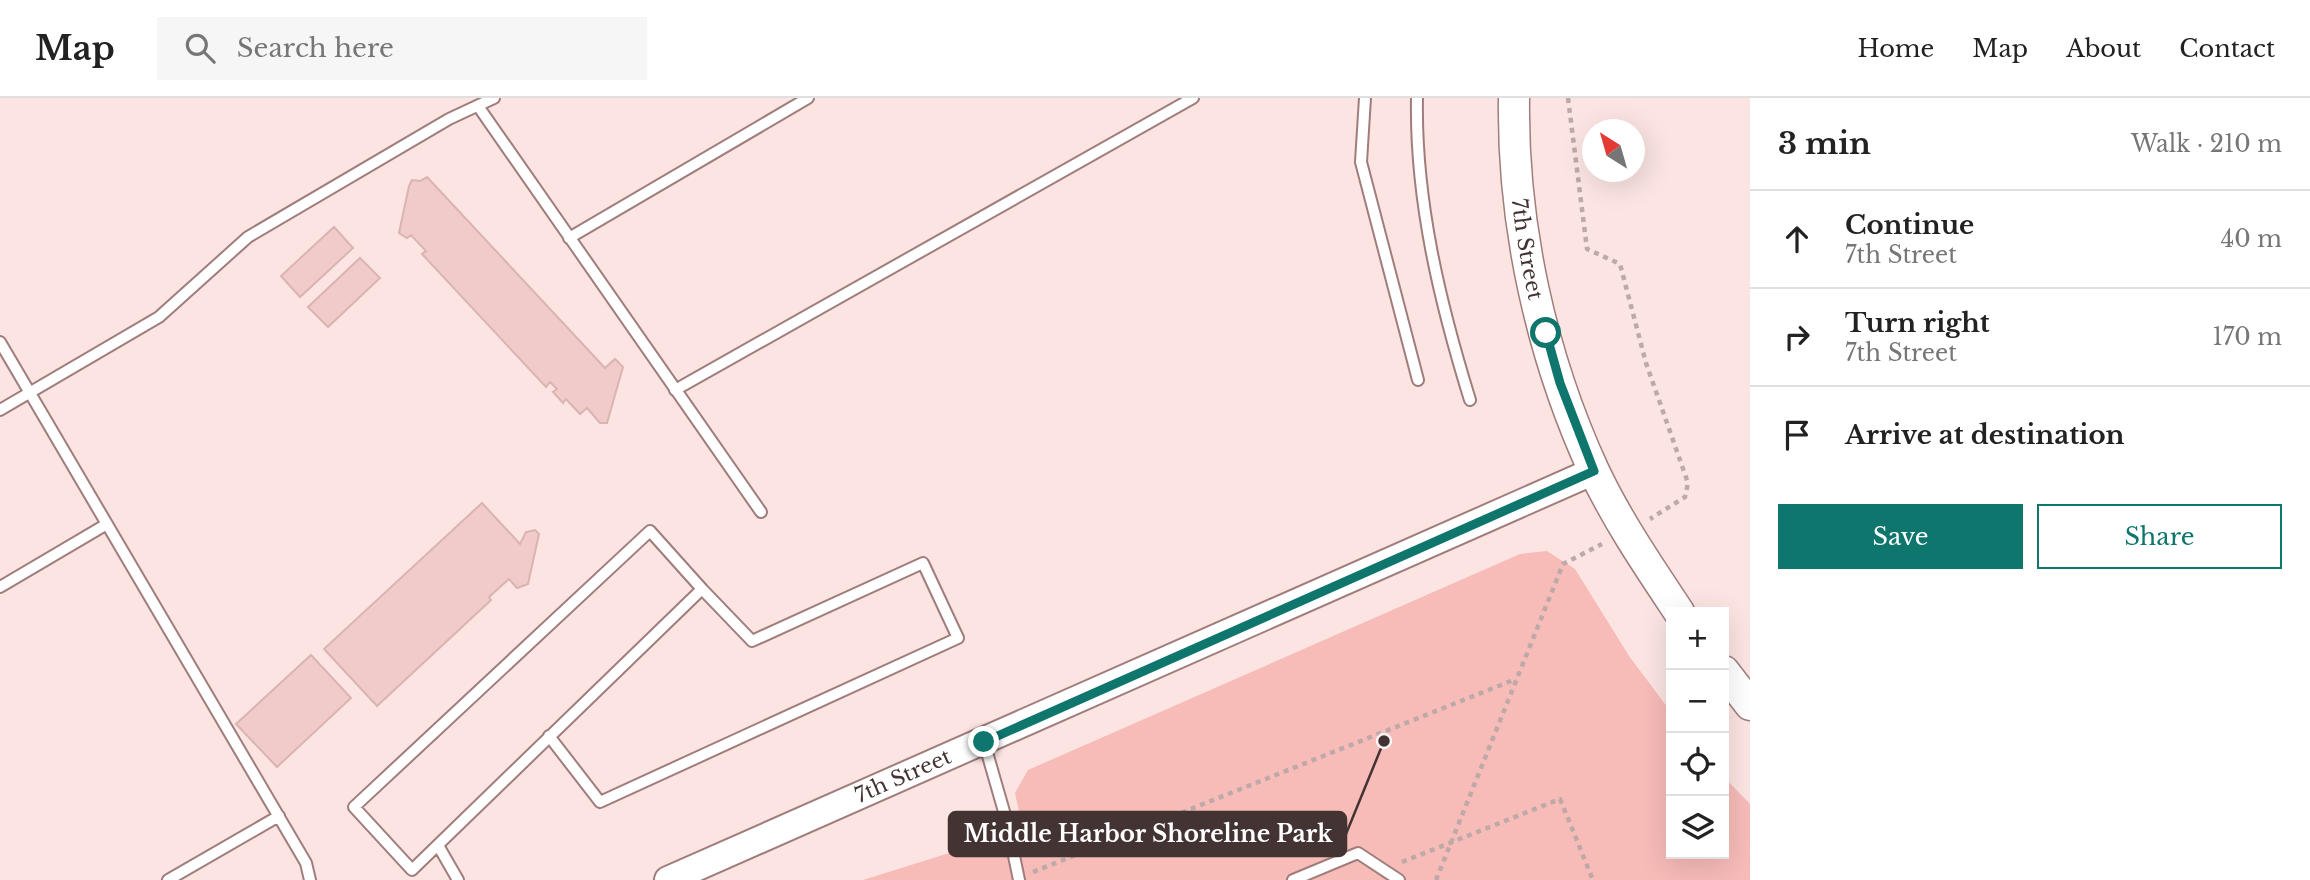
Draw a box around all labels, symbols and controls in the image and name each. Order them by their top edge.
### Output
search box [157,17,647,80]
text: Map [35,28,115,69]
icon: search [181,29,219,67]
text: Search here [237,32,394,64]
text: Home [1858,34,1934,63]
text: Map [1972,34,2028,63]
text: About [2066,34,2141,63]
text: Contact [2179,34,2275,63]
north arrow [1582,119,1645,182]
text: 3 min [1778,125,1871,162]
text: Walk · 210 m [2131,130,2282,158]
street label: 7th Street [1506,197,1548,302]
text: Continue [1845,209,1974,241]
icon: ahead [1778,220,1816,258]
text: 40 m [2221,225,2282,253]
text: 7th Street [1845,241,1957,269]
text: Turn right [1845,307,1990,339]
route start [1530,317,1561,348]
icon: right [1778,318,1816,356]
text: 170 m [2212,323,2282,351]
text: 7th Street [1845,339,1957,367]
icon: arrive [1778,416,1816,454]
text: Arrive at destination [1845,419,2125,451]
button: Save [1778,504,2023,569]
button: Share [2037,504,2282,569]
map controls [1666,607,1729,859]
button: + [1666,607,1729,670]
button: − [1666,670,1729,733]
route end [968,726,999,757]
button: locate [1666,733,1729,796]
street label: 7th Street [851,744,955,809]
button: layers [1666,796,1729,859]
callout: Middle Harbor Shoreline Park [949,812,1346,856]
text: Middle Harbor Shoreline Park [963,820,1333,848]

